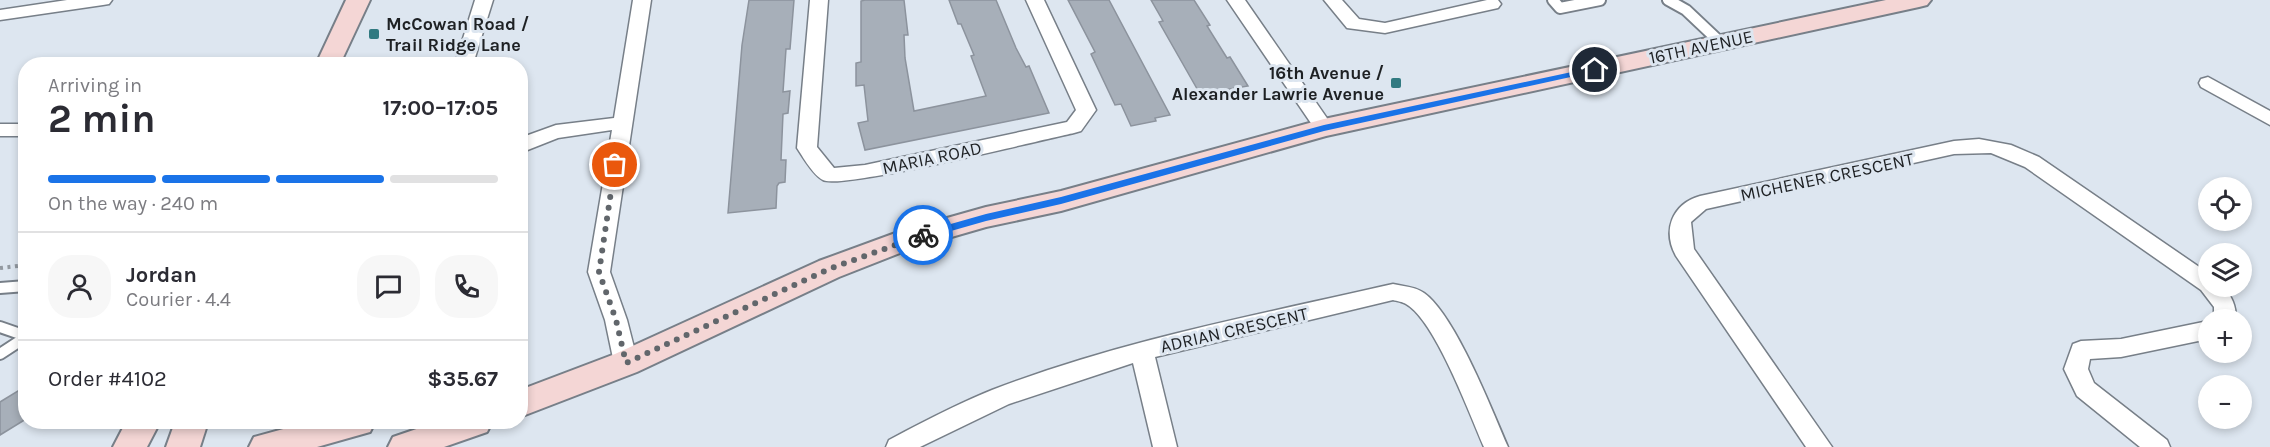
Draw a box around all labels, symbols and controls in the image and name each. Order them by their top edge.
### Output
place label: McCowan Road / Trail Ridge Lane [386,13,529,56]
street label: 16TH AVENUE [1647,25,1755,69]
marker: McCowan Road / Trail Ridge Lane [367,27,381,41]
pin [1569,44,1620,95]
icon: home [1578,53,1611,86]
place label: 16th Avenue / Alexander Lawrie Avenue [1172,62,1384,105]
text: Arriving in [48,74,142,97]
marker: 16th Avenue / Alexander Lawrie Avenue [1389,76,1403,90]
text: 17:00–17:05 [382,95,498,121]
text: 2 min [48,96,156,142]
street label: MARIA ROAD [880,137,984,179]
pin [589,139,640,190]
icon: bag [598,148,631,181]
street label: MICHENER CRESCENT [1738,148,1916,206]
map controls [2198,177,2252,429]
button: locate [2198,177,2252,231]
text: On the way · 240 m [48,192,218,215]
courier [893,205,953,265]
icon: bike [907,219,940,252]
button: layers [2198,243,2252,297]
button: person [48,255,111,318]
button: chat [357,255,420,318]
button: phone [435,255,498,318]
text: Jordan [126,262,197,288]
text: Courier · 4.4 [126,288,231,311]
street label: ADRIAN CRESCENT [1158,302,1310,358]
button: + [2198,309,2252,363]
text: Order #4102 [48,366,167,392]
text: $35.67 [427,366,498,392]
button: − [2198,375,2252,429]

